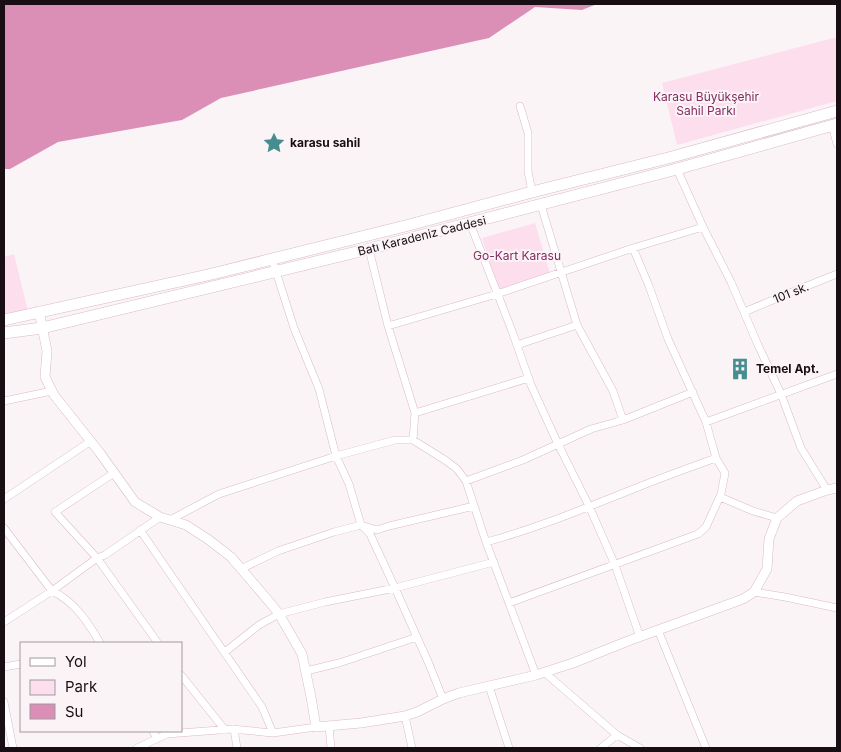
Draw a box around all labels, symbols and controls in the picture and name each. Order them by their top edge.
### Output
park label: Karasu Büyükşehir Sahil Parkı [653,89,760,118]
place icon: karasu sahil [261,130,287,156]
place label: karasu sahil [290,135,360,150]
street label: Batı Karadeniz Caddesi [356,212,488,259]
park label: Go-Kart Karasu [473,248,561,263]
street label: 101 sk. [771,279,811,306]
building icon: Temel Apt. [727,356,753,382]
place label: Temel Apt. [756,361,819,376]
legend [20,642,182,732]
text: Yol [65,652,87,671]
text: Park [65,677,98,696]
text: Su [65,702,84,721]

